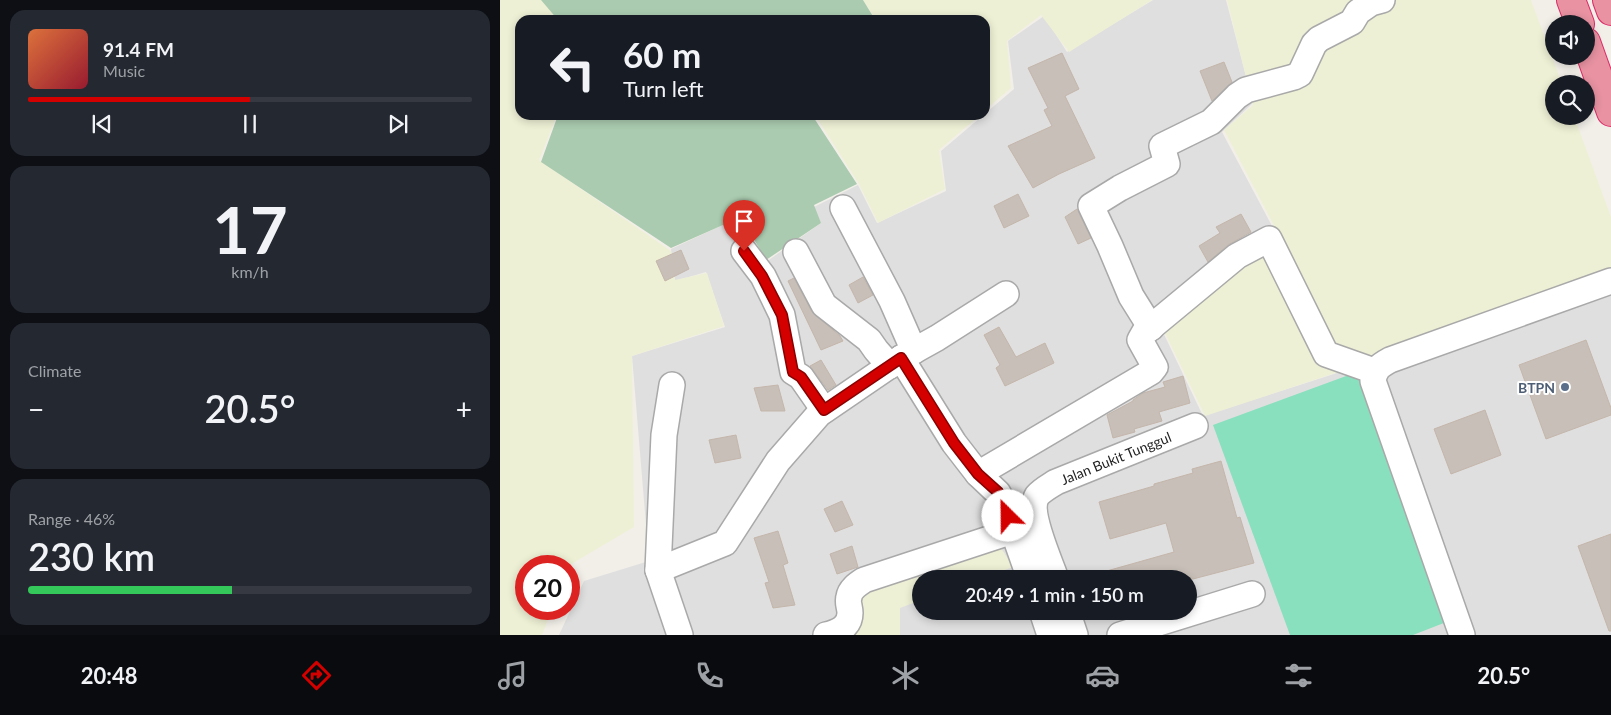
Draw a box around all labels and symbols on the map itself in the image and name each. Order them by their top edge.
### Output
pin [723,200,765,251]
place label: BTPN [1518,379,1555,396]
marker: BTPN [1559,381,1571,393]
street label: Jalan Bukit Tunggul [1058,428,1174,488]
position arrow [981,489,1033,541]
speed limit sign: 20 [515,555,580,620]

